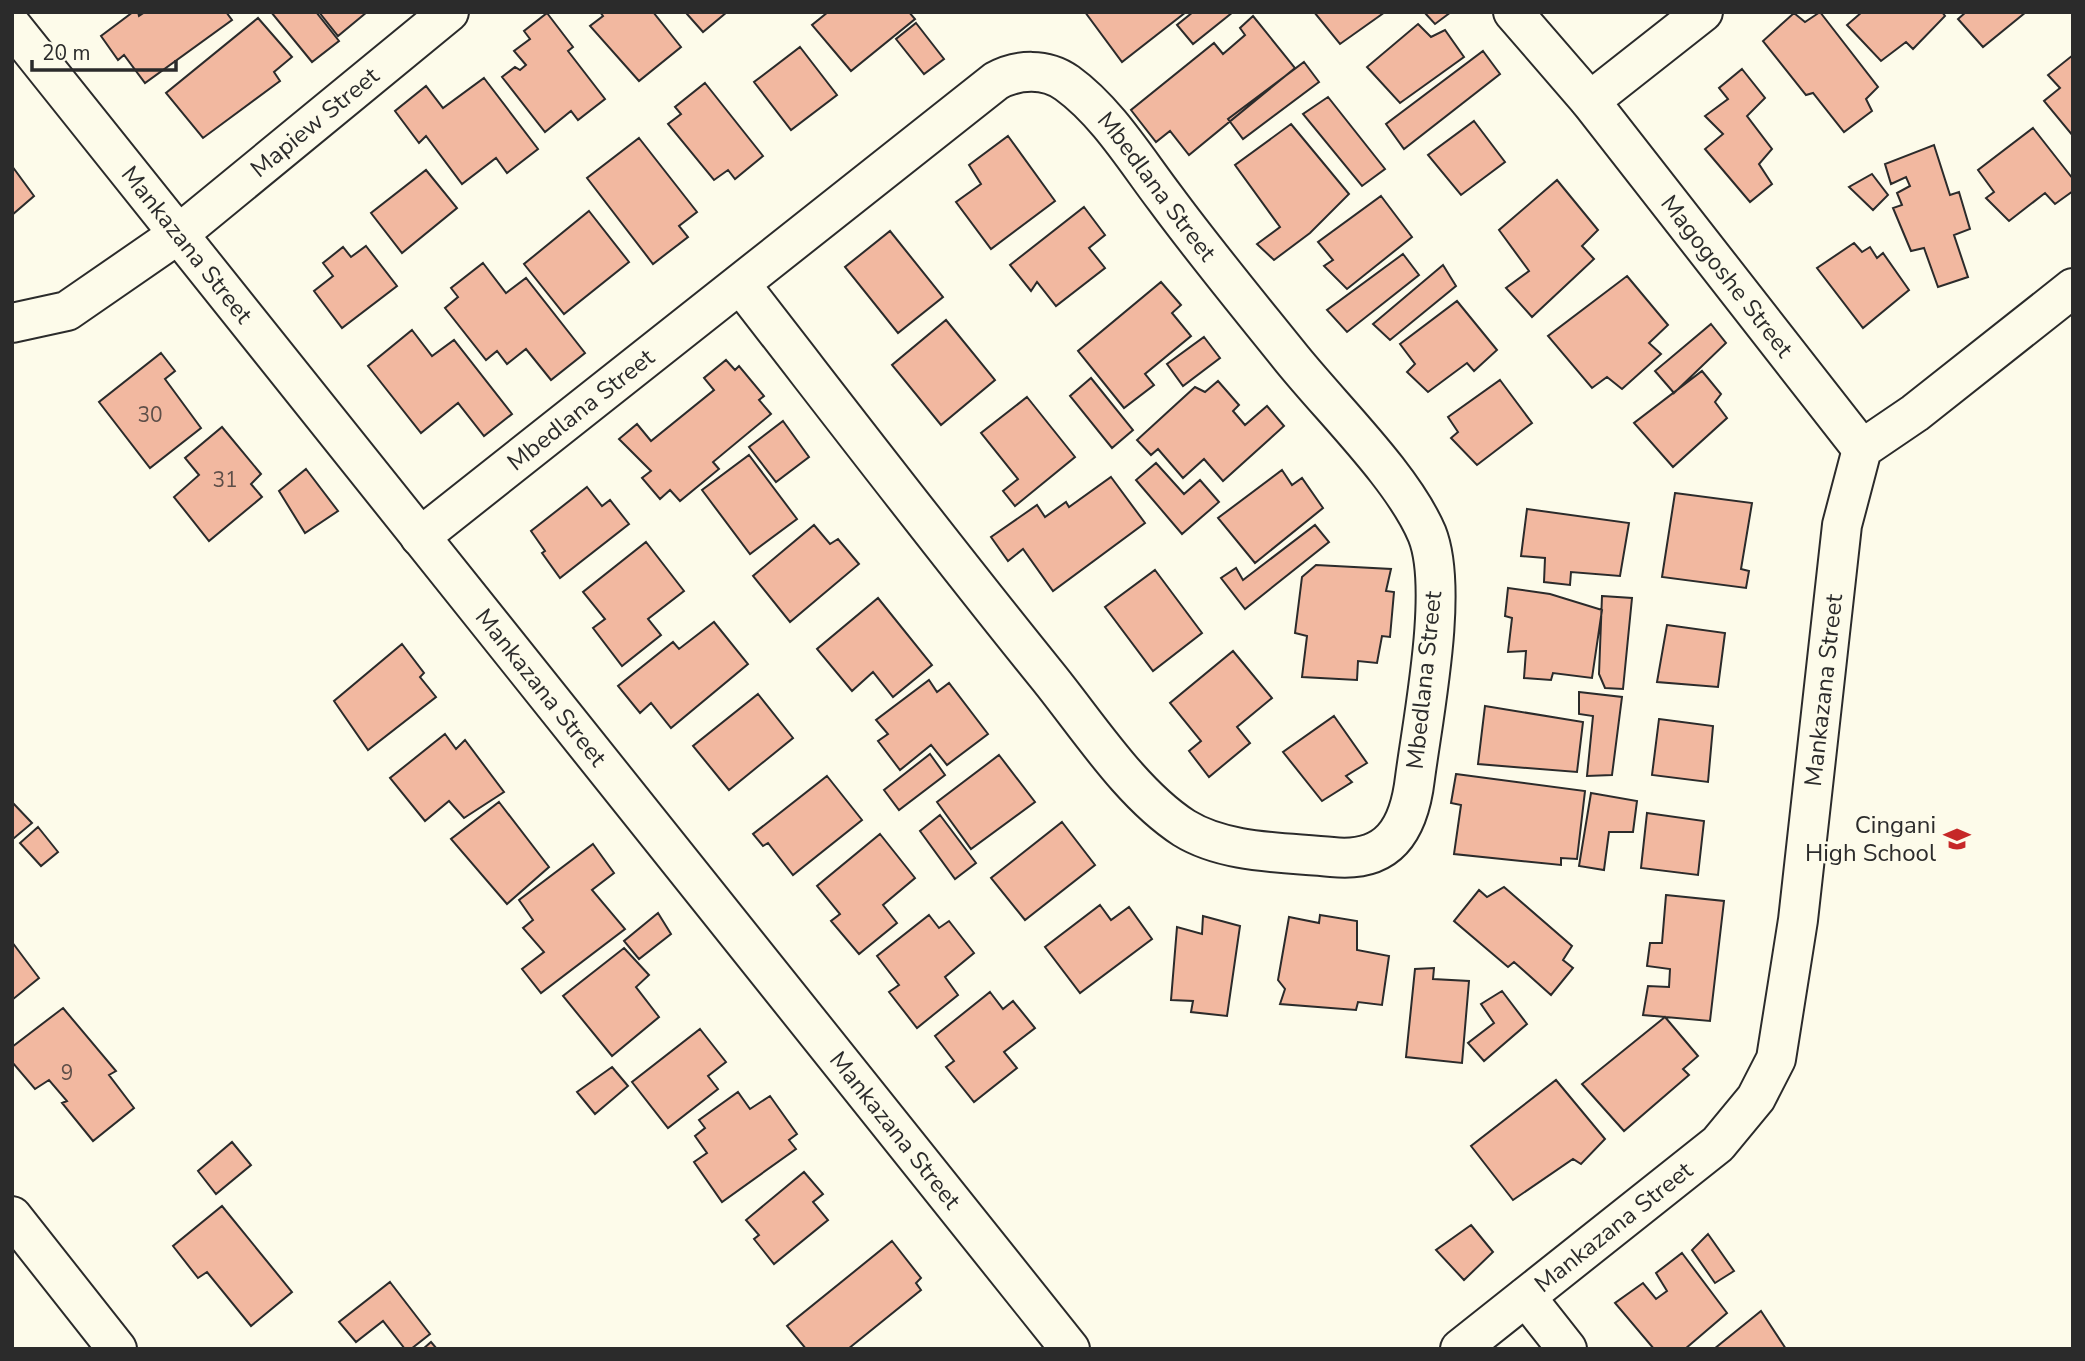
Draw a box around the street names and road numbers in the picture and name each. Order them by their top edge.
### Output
street label: Mapiew Street [244,60,386,185]
street label: Mbedlana Street [1090,105,1224,268]
street label: Mankazana Street [114,159,260,331]
street label: Magogoshe Street [1653,188,1801,364]
street label: Mbedlana Street [501,341,661,478]
street label: Mbedlana Street [1399,589,1449,771]
street label: Mankazana Street [1797,592,1850,788]
street label: Mankazana Street [468,602,614,773]
street label: Mankazana Street [822,1045,968,1216]
street label: Mankazana Street [1528,1154,1700,1300]

